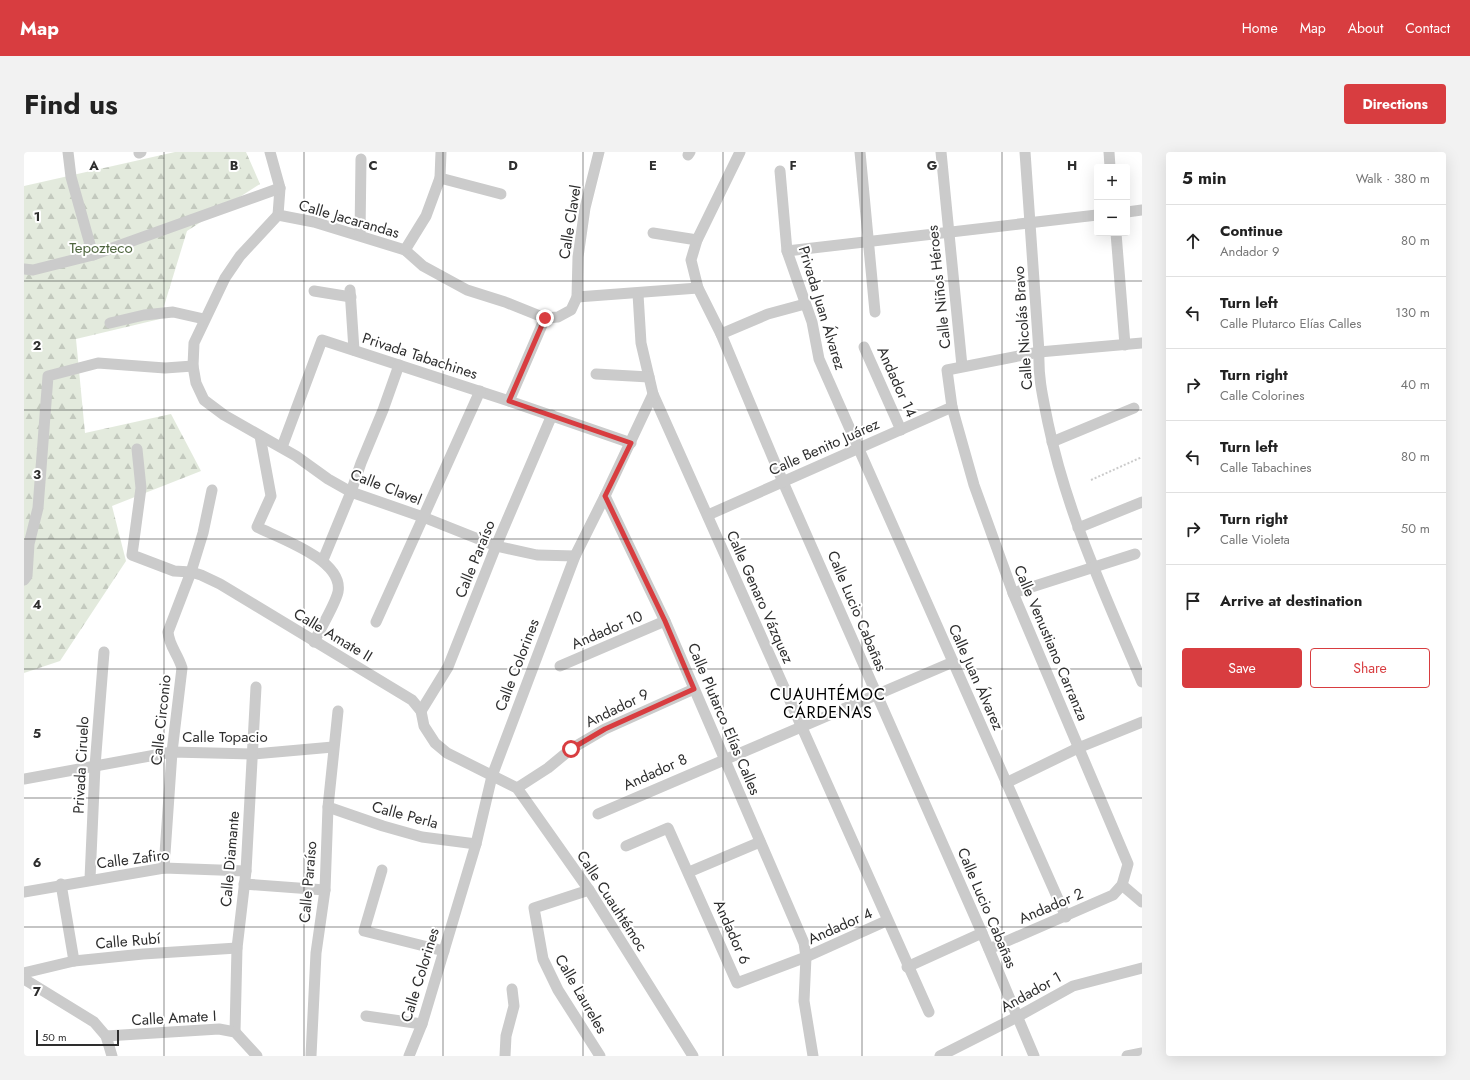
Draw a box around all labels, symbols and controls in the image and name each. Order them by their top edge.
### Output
text: Map [20,15,59,42]
text: Home [1242,18,1278,38]
text: Map [1300,18,1326,38]
text: About [1348,18,1383,38]
text: Contact [1405,18,1450,38]
text: Find us [24,84,118,125]
button: Directions [1344,84,1446,124]
text: A [88,156,99,175]
text: B [230,156,239,175]
text: C [368,156,378,175]
text: D [508,156,518,175]
text: E [649,156,657,175]
text: F [789,156,797,175]
text: G [927,156,938,175]
text: H [1067,156,1077,175]
map controls [1094,164,1130,236]
button: + [1094,164,1130,200]
text: 5 min [1182,166,1226,190]
text: Walk · 380 m [1356,169,1430,188]
street label: Calle Clavel [553,183,587,261]
street label: Calle Jacarandas [296,194,402,244]
button: − [1094,200,1130,236]
text: 1 [34,207,40,226]
text: Continue [1220,220,1283,242]
street label: Calle Niños Héroes [922,224,956,350]
icon: ahead [1182,230,1204,252]
text: 80 m [1401,231,1430,250]
park label: Tepozteco [69,237,133,259]
text: Andador 9 [1220,242,1279,261]
street label: Privada Juan Álvarez [793,243,851,373]
street label: Calle Nicolás Bravo [1008,265,1038,391]
text: Turn left [1220,292,1278,314]
icon: left [1182,302,1204,324]
text: 130 m [1395,303,1430,322]
route end [536,309,554,327]
text: Calle Plutarco Elías Calles [1220,314,1362,333]
street label: Privada Tabachines [359,327,481,385]
text: 2 [33,336,41,355]
street label: Andador 14 [872,343,922,421]
text: Turn right [1220,364,1288,386]
icon: right [1182,374,1204,396]
text: 40 m [1401,375,1430,394]
text: Calle Colorines [1220,386,1304,405]
street label: Calle Benito Juárez [765,413,883,481]
text: Turn left [1220,436,1278,458]
icon: left [1182,446,1204,468]
text: 80 m [1401,447,1430,466]
text: Calle Tabachines [1220,458,1312,477]
street label: Calle Clavel [347,463,425,511]
text: 3 [33,465,41,484]
text: Turn right [1220,508,1288,530]
street label: Calle Paraíso [449,517,501,601]
icon: right [1182,518,1204,540]
text: 50 m [1401,519,1430,538]
street label: Calle Genaro Vázquez [721,527,799,667]
text: Calle Violeta [1220,530,1290,549]
street label: Calle Lucio Cabañas [822,547,892,675]
street label: Calle Venustiano Carranza [1008,562,1094,724]
icon: arrive [1182,590,1204,612]
text: Arrive at destination [1220,590,1362,612]
text: 4 [32,595,42,614]
street label: Calle Amate II [289,603,377,667]
street label: Andador 10 [568,605,646,655]
street label: Calle Colorines [489,616,545,714]
street label: Calle Juan Álvarez [943,620,1009,734]
street label: Calle Plutarco Elías Calles [682,640,766,798]
button: Save [1182,648,1302,688]
button: Share [1310,648,1430,688]
street label: Calle Circonio [145,674,177,766]
street label: Andador 9 [581,683,653,733]
district label: CUAUHTÉMOC CÁRDENAS [770,683,886,724]
street label: Privada Ciruelo [67,716,95,814]
text: 5 [33,724,41,743]
street label: Calle Topacio [182,726,268,748]
route start [562,740,580,758]
street label: Andador 8 [619,748,691,796]
street label: Calle Perla [369,796,441,834]
street label: Calle Diamante [215,810,245,908]
street label: Calle Paraíso [293,840,323,924]
street label: Calle Zafiro [95,844,171,874]
street label: Calle Lucio Cabañas [952,844,1022,972]
street label: Calle Cuauhtémoc [571,846,653,956]
text: 6 [33,853,42,872]
street label: Andador 2 [1015,882,1087,930]
street label: Andador 6 [708,896,756,968]
street label: Andador 4 [804,902,876,950]
street label: Calle Colorines [395,925,445,1025]
street label: Calle Rubí [94,927,163,955]
street label: Calle Laureles [549,950,613,1038]
street label: Andador 1 [997,966,1065,1018]
text: 7 [33,982,41,1001]
street label: Calle Amate I [131,1005,217,1031]
scale bar [36,1028,119,1047]
text: 50 m [42,1029,67,1045]

